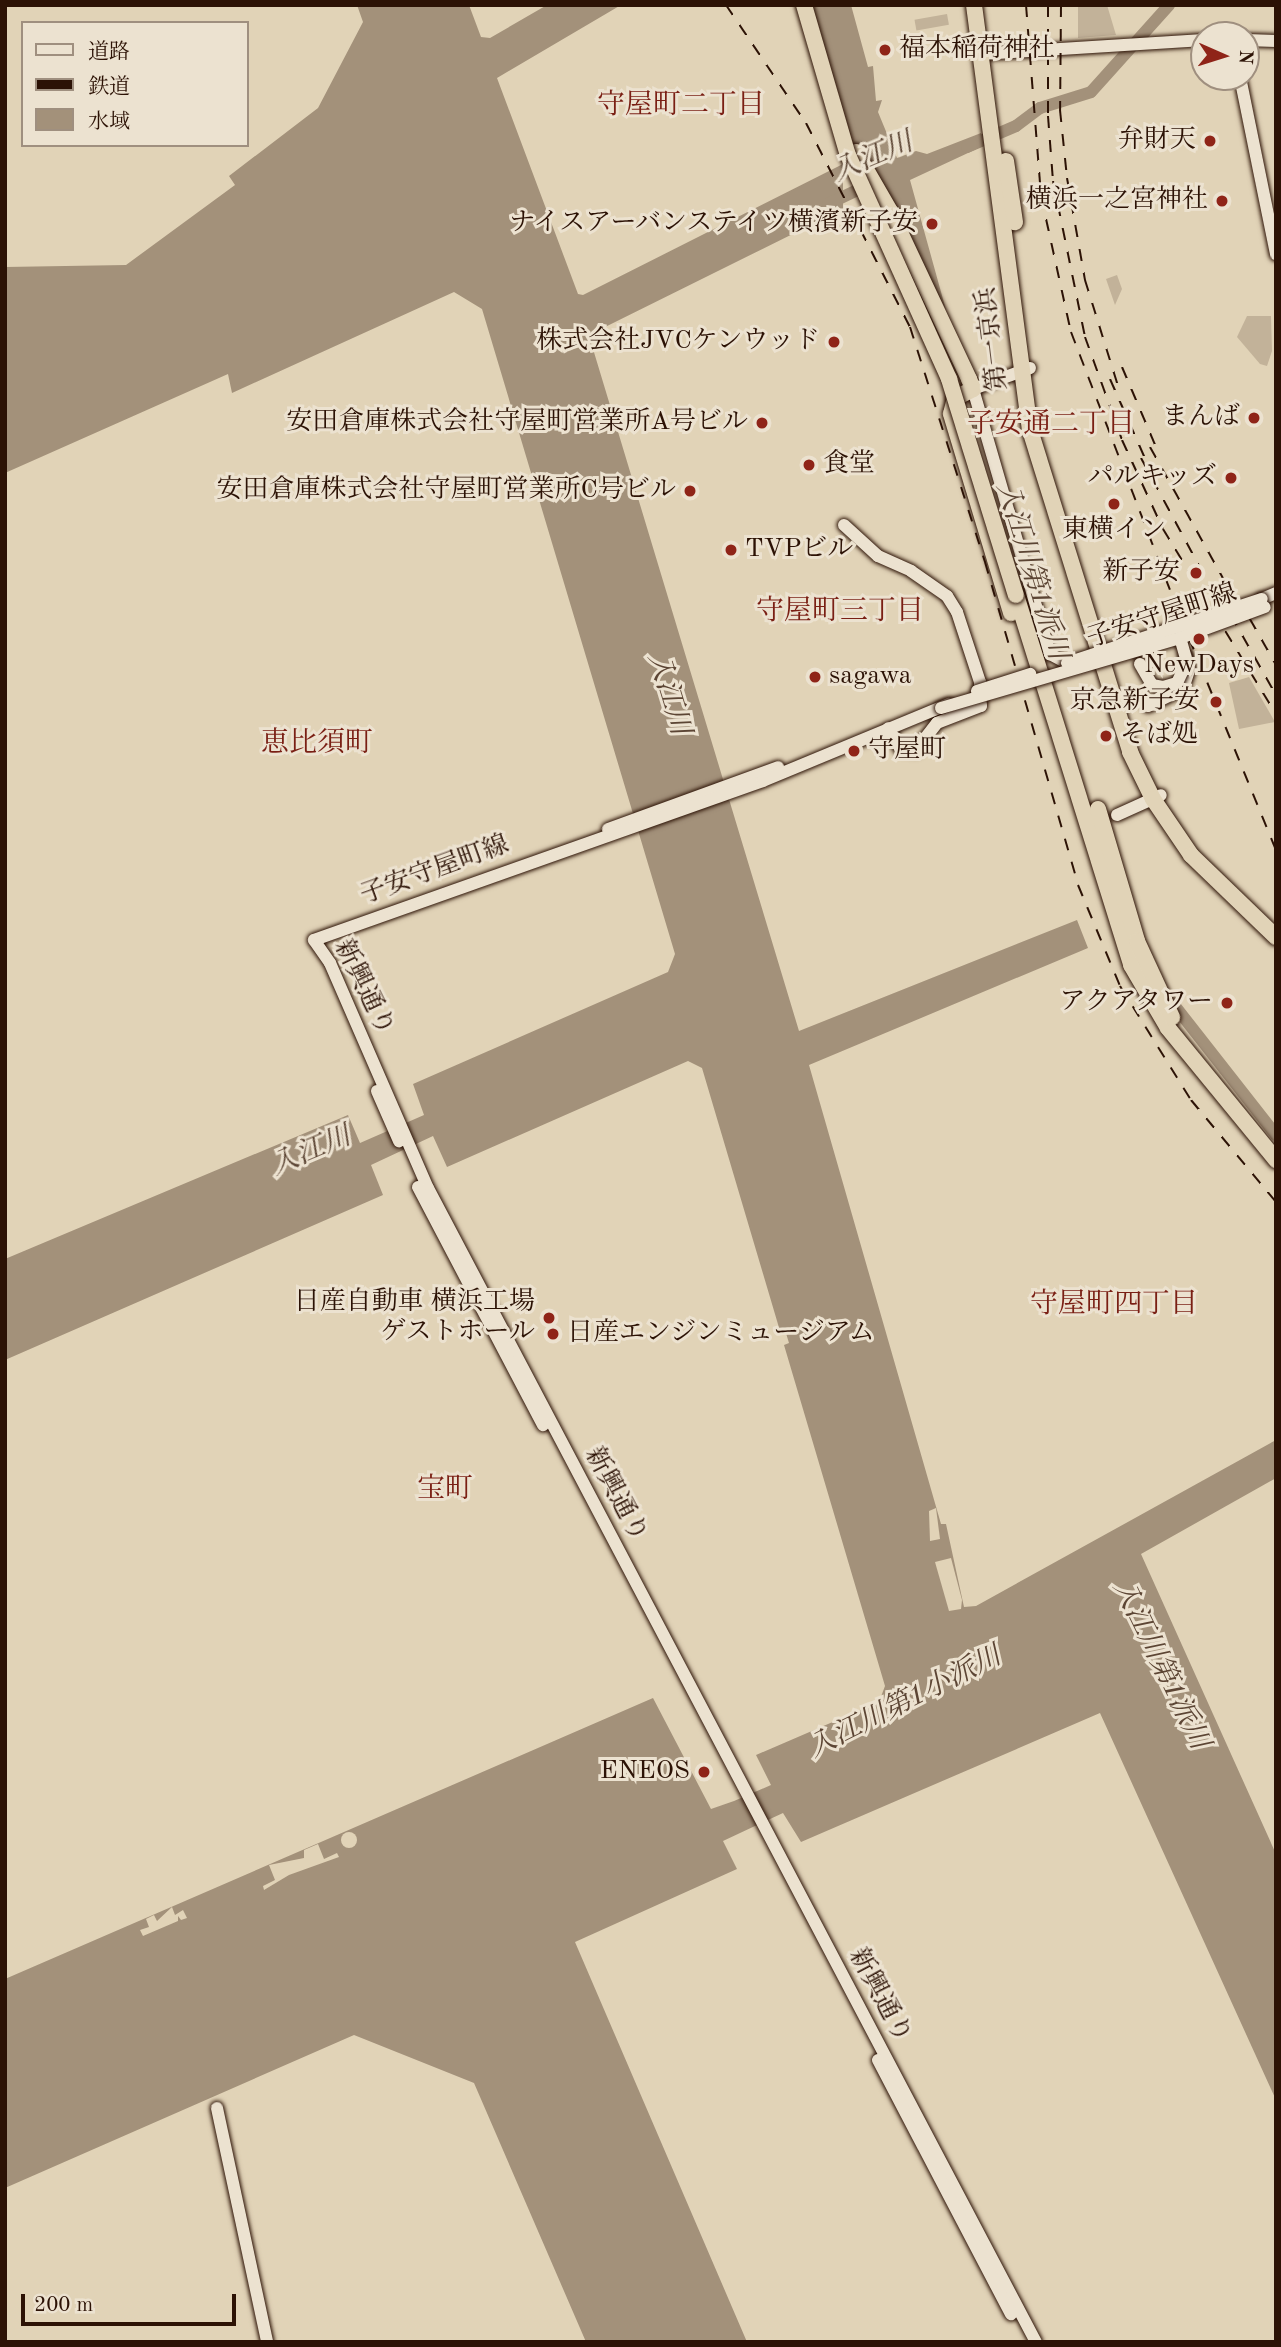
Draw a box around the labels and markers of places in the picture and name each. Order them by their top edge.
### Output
place label: 福本稲荷神社 [899,34,1055,66]
marker: 福本稲荷神社 [877,42,893,58]
place label: 弁財天 [1118,125,1196,157]
marker: 弁財天 [1202,133,1218,149]
place label: 横浜一之宮神社 [1026,185,1208,217]
marker: 横浜一之宮神社 [1214,193,1230,209]
place label: ナイスアーバンステイツ横濱新子安 [503,208,918,240]
marker: ナイスアーバンステイツ横濱新子安 [924,216,940,232]
place label: 株式会社JVCケンウッド [534,326,820,358]
marker: 株式会社JVCケンウッド [826,334,842,350]
place label: まんば [1162,402,1240,434]
place label: 安田倉庫株式会社守屋町営業所A号ビル [286,407,748,439]
marker: まんば [1246,410,1262,426]
marker: 安田倉庫株式会社守屋町営業所A号ビル [754,415,770,431]
place label: 食堂 [823,449,875,481]
marker: 食堂 [801,457,817,473]
place label: パルキッズ [1087,462,1217,494]
marker: パルキッズ [1223,470,1239,486]
place label: 安田倉庫株式会社守屋町営業所C号ビル [217,475,676,507]
marker: 安田倉庫株式会社守屋町営業所C号ビル [682,483,698,499]
marker: 東横イン [1106,496,1122,512]
place label: 東横イン [1062,515,1166,547]
place label: TVPビル [745,534,853,566]
marker: TVPビル [723,542,739,558]
place label: 新子安 [1102,557,1180,589]
marker: 新子安 [1186,563,1206,583]
marker: NewDays [1191,631,1207,647]
place label: NewDays [1144,650,1254,682]
place label: sagawa [829,661,912,693]
marker: sagawa [807,669,823,685]
place label: 京急新子安 [1070,686,1200,718]
marker: 京急新子安 [1206,692,1226,712]
place label: そば処 [1120,720,1198,752]
marker: そば処 [1098,728,1114,744]
place label: 守屋町 [868,735,946,767]
marker: 守屋町 [846,743,862,759]
place label: アクアタワー [1057,987,1213,1019]
marker: アクアタワー [1219,995,1235,1011]
place label: 日産自動車 横浜工場 ゲストホール [294,1287,535,1348]
marker: 日産自動車 横浜工場 ゲストホール [541,1310,557,1326]
place label: 日産エンジンミュージアム [567,1318,879,1350]
marker: 日産エンジンミュージアム [545,1326,561,1342]
place label: ENEOS [600,1756,690,1788]
marker: ENEOS [696,1764,712,1780]

